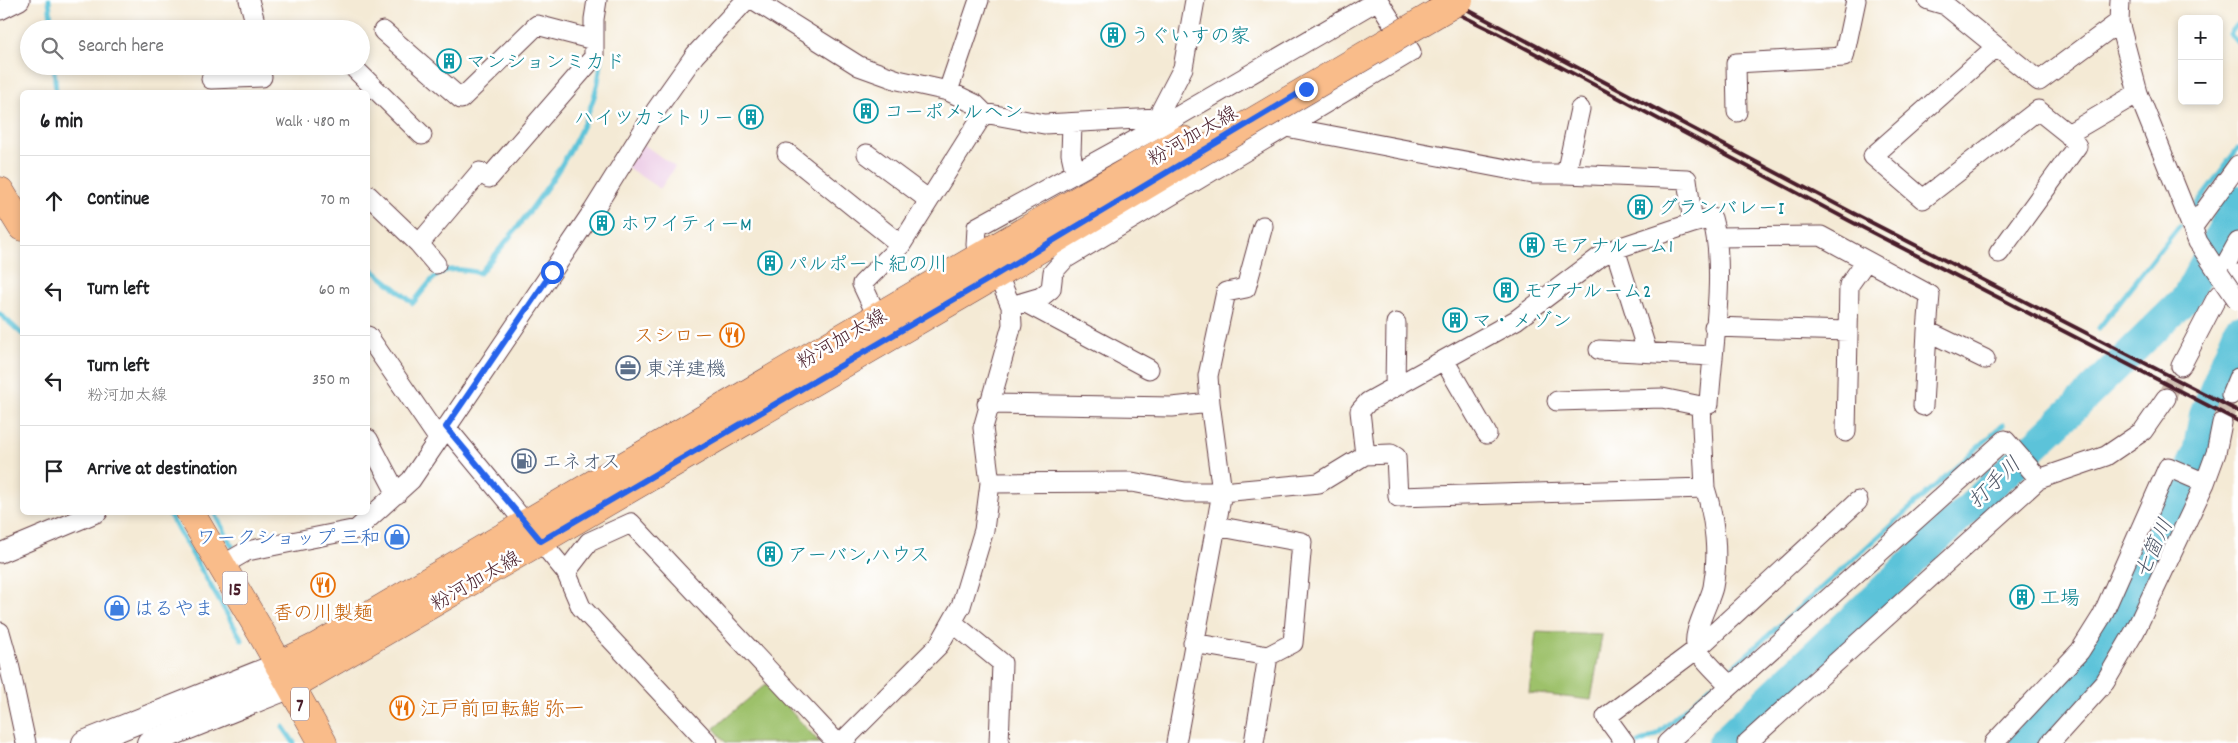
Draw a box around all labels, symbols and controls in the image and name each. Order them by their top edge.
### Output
map controls [2178,15,2223,105]
button: + [2178,15,2223,60]
search box [20,20,370,75]
building icon: うぐいすの家 [1100,22,1126,48]
place label: うぐいすの家 [1130,24,1250,52]
icon: search [38,34,66,62]
text: Search here [78,34,164,61]
building icon: マンションミカド [436,48,462,74]
place label: マンションミカド [466,50,625,78]
button: − [2178,60,2223,105]
route end [1295,78,1318,101]
building icon: コーポメルヘン [853,98,879,124]
place label: コーポメルヘン [884,100,1024,128]
street label: 粉河加太線 [1143,100,1244,175]
building icon: ハイツカントリー [738,104,764,130]
place label: ハイツカントリー [574,106,734,134]
text: 6 min [40,108,83,138]
text: Walk · 480 m [276,111,350,134]
icon: ahead [40,187,68,215]
text: Continue [87,187,149,214]
text: 70 m [320,189,350,212]
building icon: グランバレーI [1627,194,1653,220]
place label: グランバレーI [1658,196,1784,224]
building icon: ホワイティーM [589,210,615,236]
place label: ホワイティーM [620,212,752,240]
building icon: モアナルーム1 [1519,232,1545,258]
place label: モアナルーム1 [1550,234,1673,262]
building icon: パルポート紀の川 [757,250,783,276]
place label: パルポート紀の川 [788,252,948,280]
route start [541,261,564,284]
icon: left [40,277,68,305]
text: Turn left [87,277,150,304]
building icon: モアナルーム2 [1493,277,1519,303]
text: 60 m [319,279,350,302]
place label: モアナルーム2 [1524,279,1652,307]
street label: 粉河加太線 [792,303,893,378]
building icon: マ・メゾン [1442,307,1468,333]
place label: マ・メゾン [1472,309,1572,337]
restaurant icon: スシロー [719,322,745,348]
place label: スシロー [634,324,714,352]
text: Turn left [87,354,150,381]
office icon: 東洋建機 [615,355,641,381]
place label: 東洋建機 [646,357,726,385]
icon: left [40,367,68,395]
text: 350 m [312,369,350,392]
text: 粉河加太線 [87,385,167,408]
fuel station icon: エネオス [511,448,537,474]
place label: エネオス [542,450,621,478]
water label: 打手川 [1963,451,2029,517]
icon: arrive [40,457,68,485]
text: Arrive at destination [87,457,237,484]
water label: 七箇川 [2129,514,2183,584]
shop icon: ワークショップ 三和 [384,524,410,550]
place label: ワークショップ 三和 [196,526,380,554]
building icon: アーバン,ハウス [757,541,783,567]
place label: アーバン,ハウス [788,543,930,571]
street label: 粉河加太線 [426,545,527,620]
road number: 15 [222,572,248,604]
restaurant icon: 香の川製麺 [310,572,336,598]
building icon: 工場 [2009,584,2035,610]
place label: 工場 [2040,586,2080,614]
shop icon: はるやま [104,595,130,621]
place label: はるやま [134,597,214,625]
place label: 香の川製麺 [273,601,373,629]
road number: 7 [291,688,309,721]
restaurant icon: 江戸前回転鮨 弥一 [389,695,415,721]
place label: 江戸前回転鮨 弥一 [420,697,585,725]

